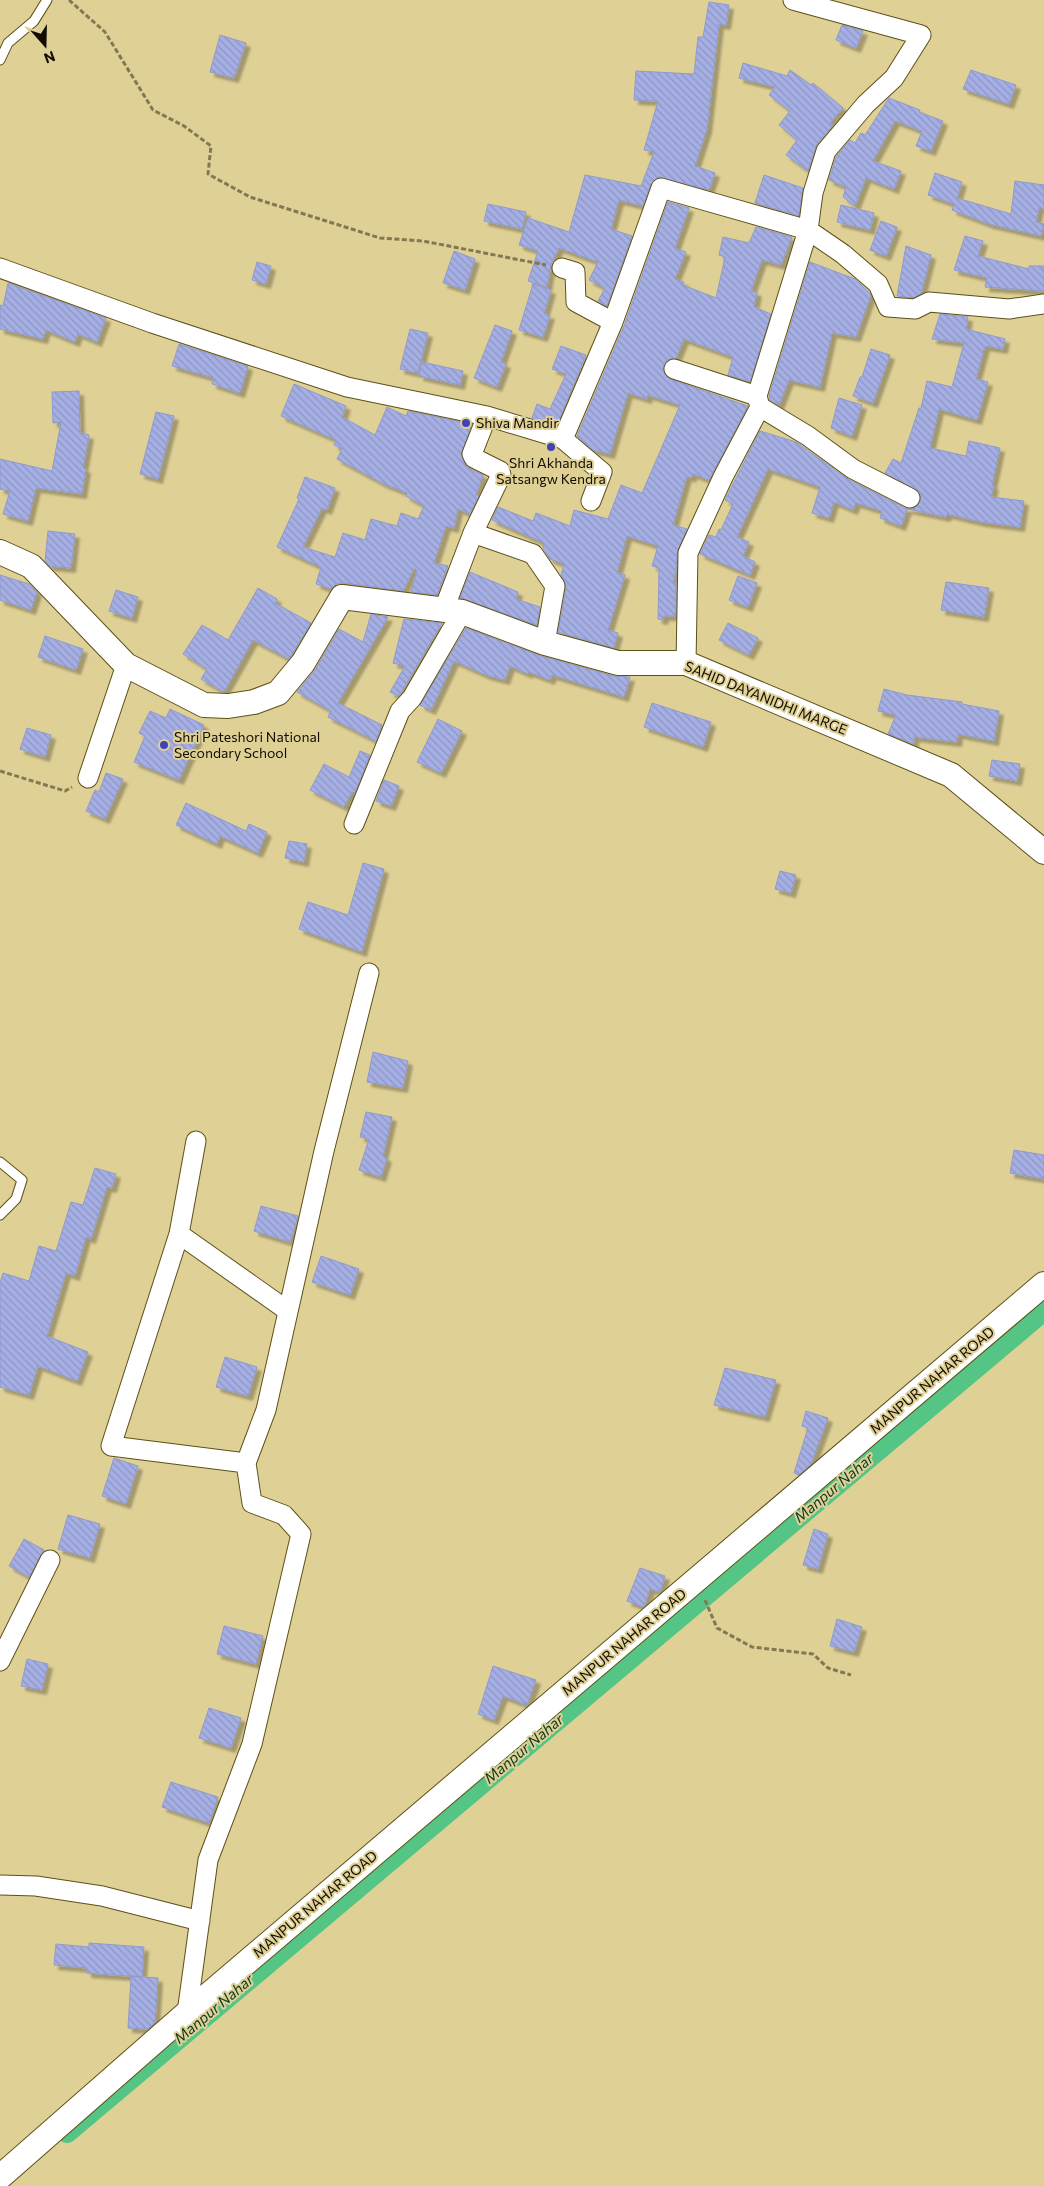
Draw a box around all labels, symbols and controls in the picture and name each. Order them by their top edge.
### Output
north arrow [20,20,70,70]
text: N [42,48,57,67]
place label: Shiva Mandir [476,414,559,431]
marker: Shiva Mandir [460,417,472,429]
marker: Shri Akhanda Satsangw Kendra [545,441,557,453]
place label: Shri Akhanda Satsangw Kendra [496,454,606,487]
street label: SAHID DAYANIDHI MARGE [682,657,850,738]
place label: Shri Pateshori National Secondary School [174,728,320,761]
marker: Shri Pateshori National Secondary School [158,739,170,751]
street label: MANPUR NAHAR ROAD [866,1323,997,1437]
water label: Manpur Nahar [790,1448,878,1526]
street label: MANPUR NAHAR ROAD [558,1585,689,1699]
water label: Manpur Nahar [480,1709,568,1787]
street label: MANPUR NAHAR ROAD [249,1847,380,1961]
water label: Manpur Nahar [170,1969,258,2047]

